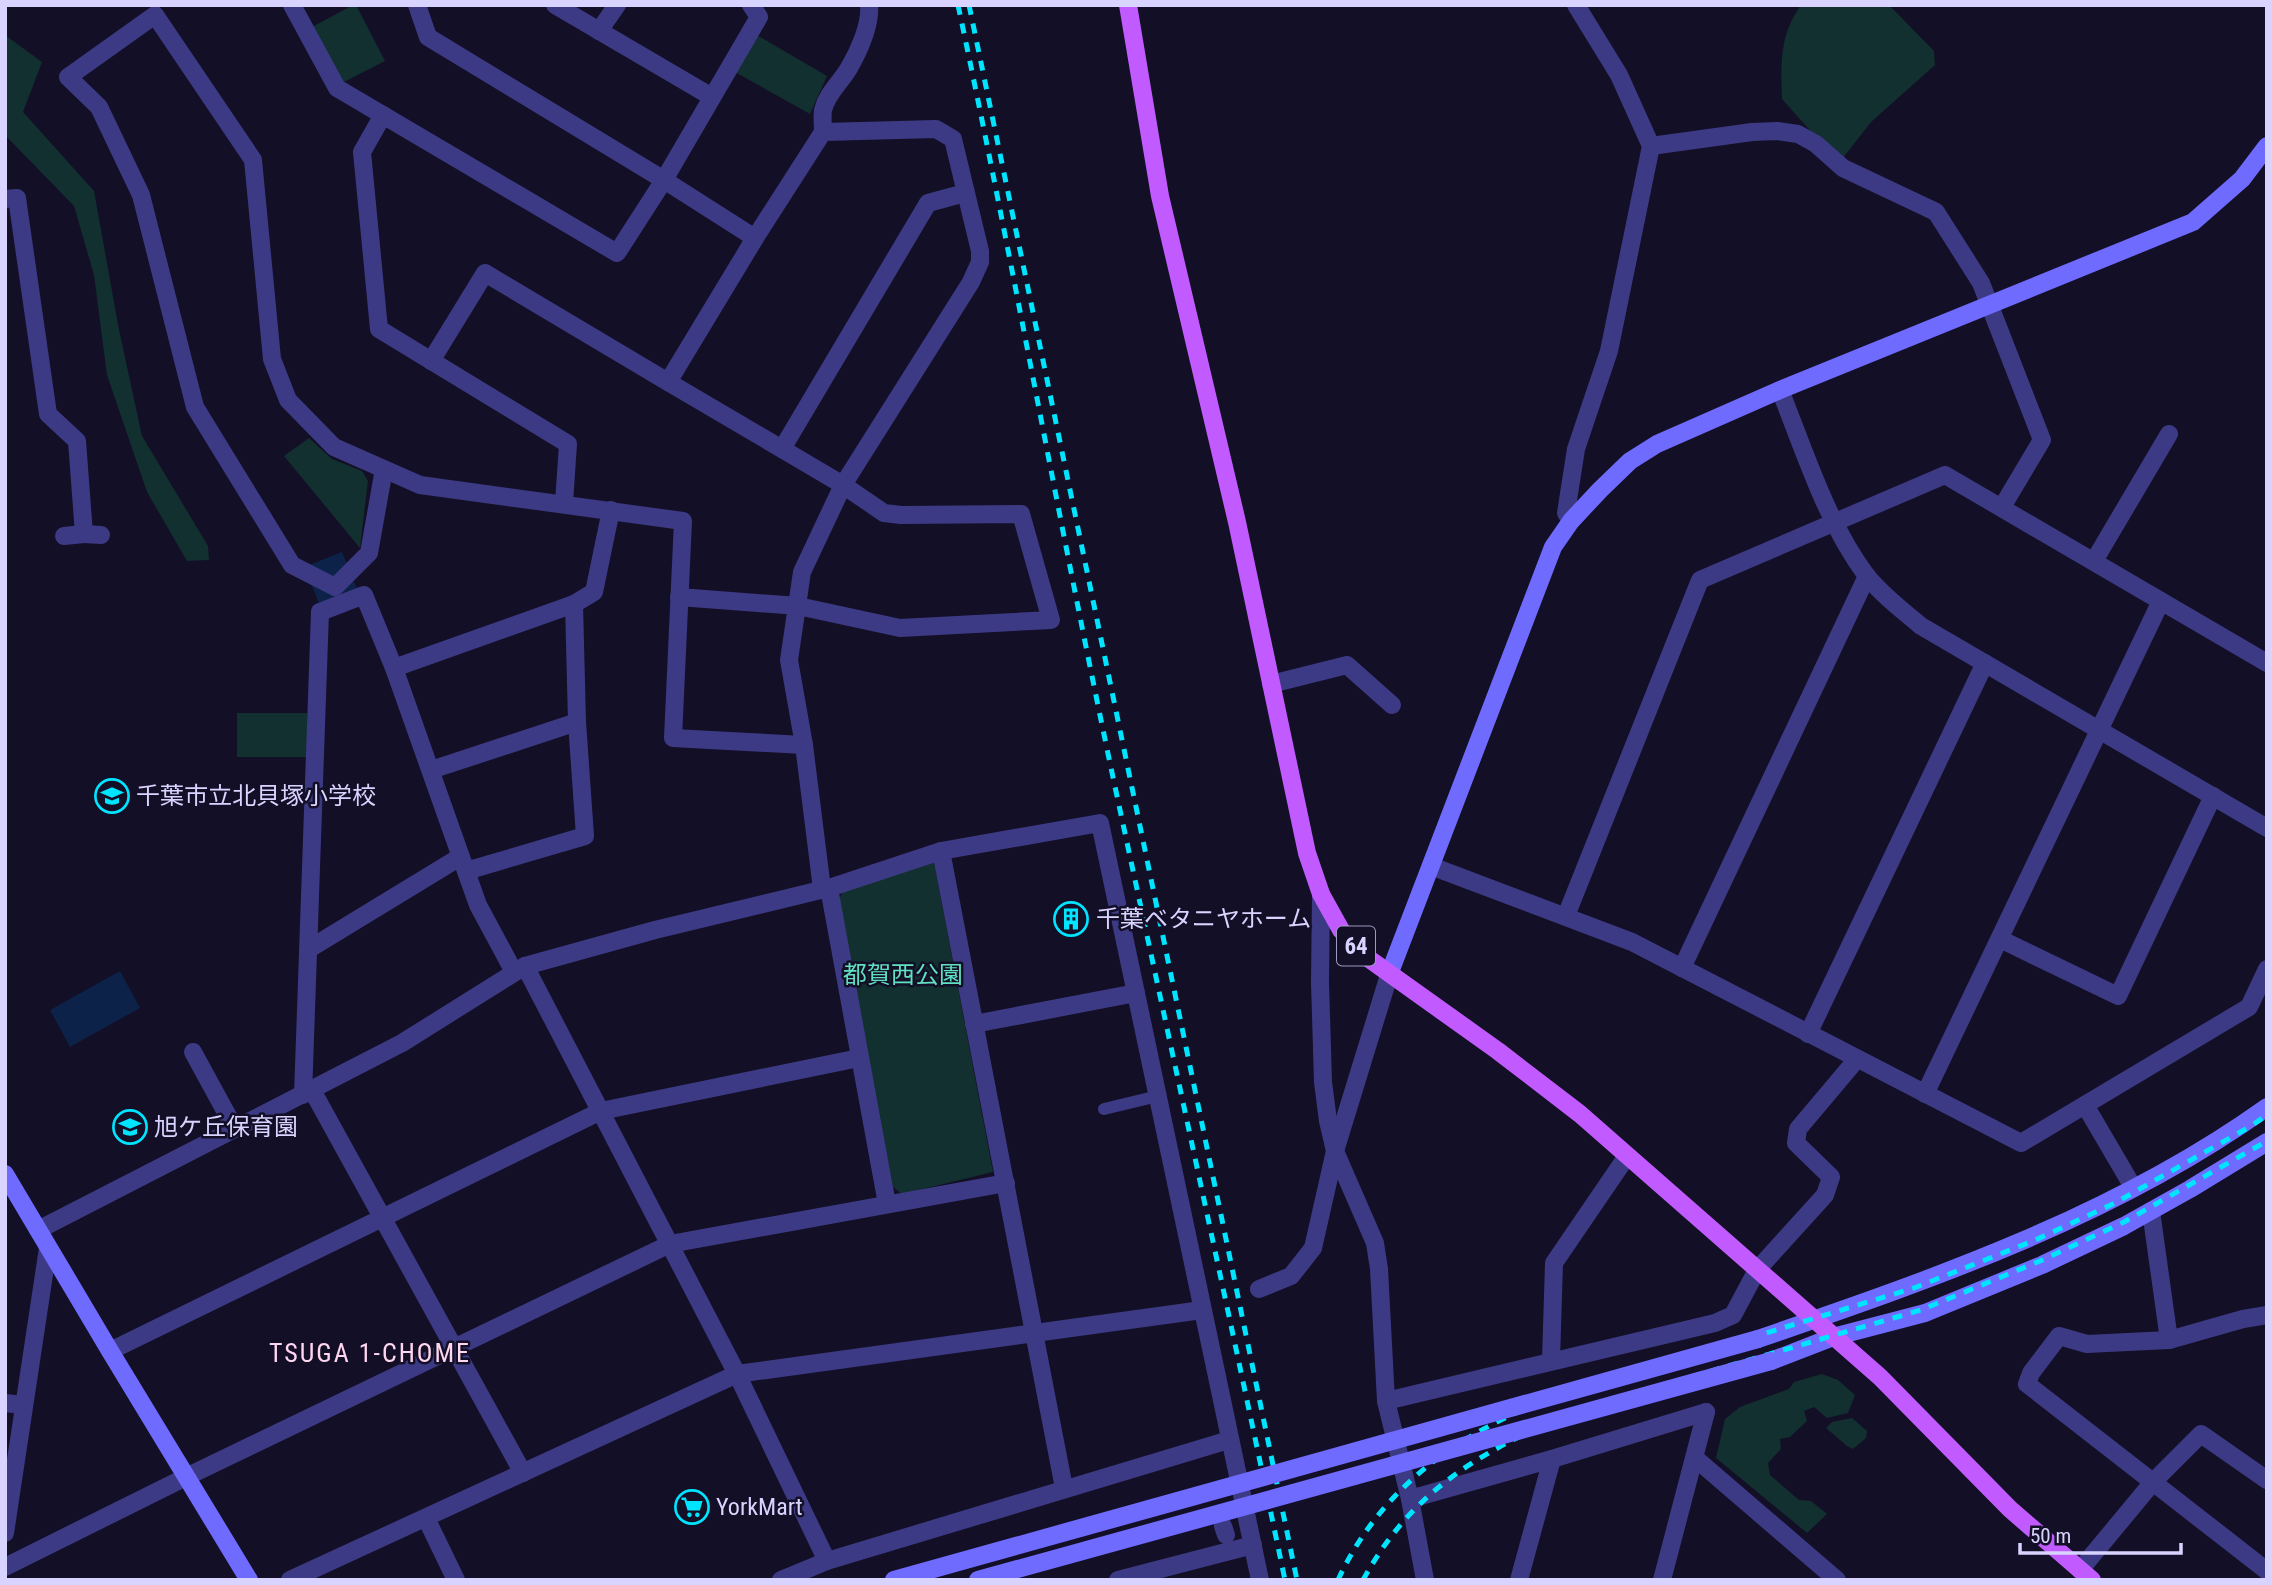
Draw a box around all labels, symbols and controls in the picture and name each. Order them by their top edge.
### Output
school or university icon: 千葉市立北貝塚小学校 [93,777,131,815]
place label: 千葉市立北貝塚小学校 [136,782,376,810]
building icon: 千葉ベタニヤホーム [1052,900,1090,938]
place label: 千葉ベタニヤホーム [1096,905,1311,933]
road number: 64 [1337,926,1375,965]
park label: 都賀西公園 [843,961,963,989]
school or university icon: 旭ケ丘保育園 [111,1108,149,1146]
place label: 旭ケ丘保育園 [154,1113,298,1141]
district label: TSUGA 1-CHOME [269,1338,471,1368]
supermarket icon: YorkMart [673,1488,711,1526]
place label: YorkMart [716,1493,803,1521]
scale bar [2020,1512,2181,1556]
text: 50 m [2030,1524,2071,1548]

